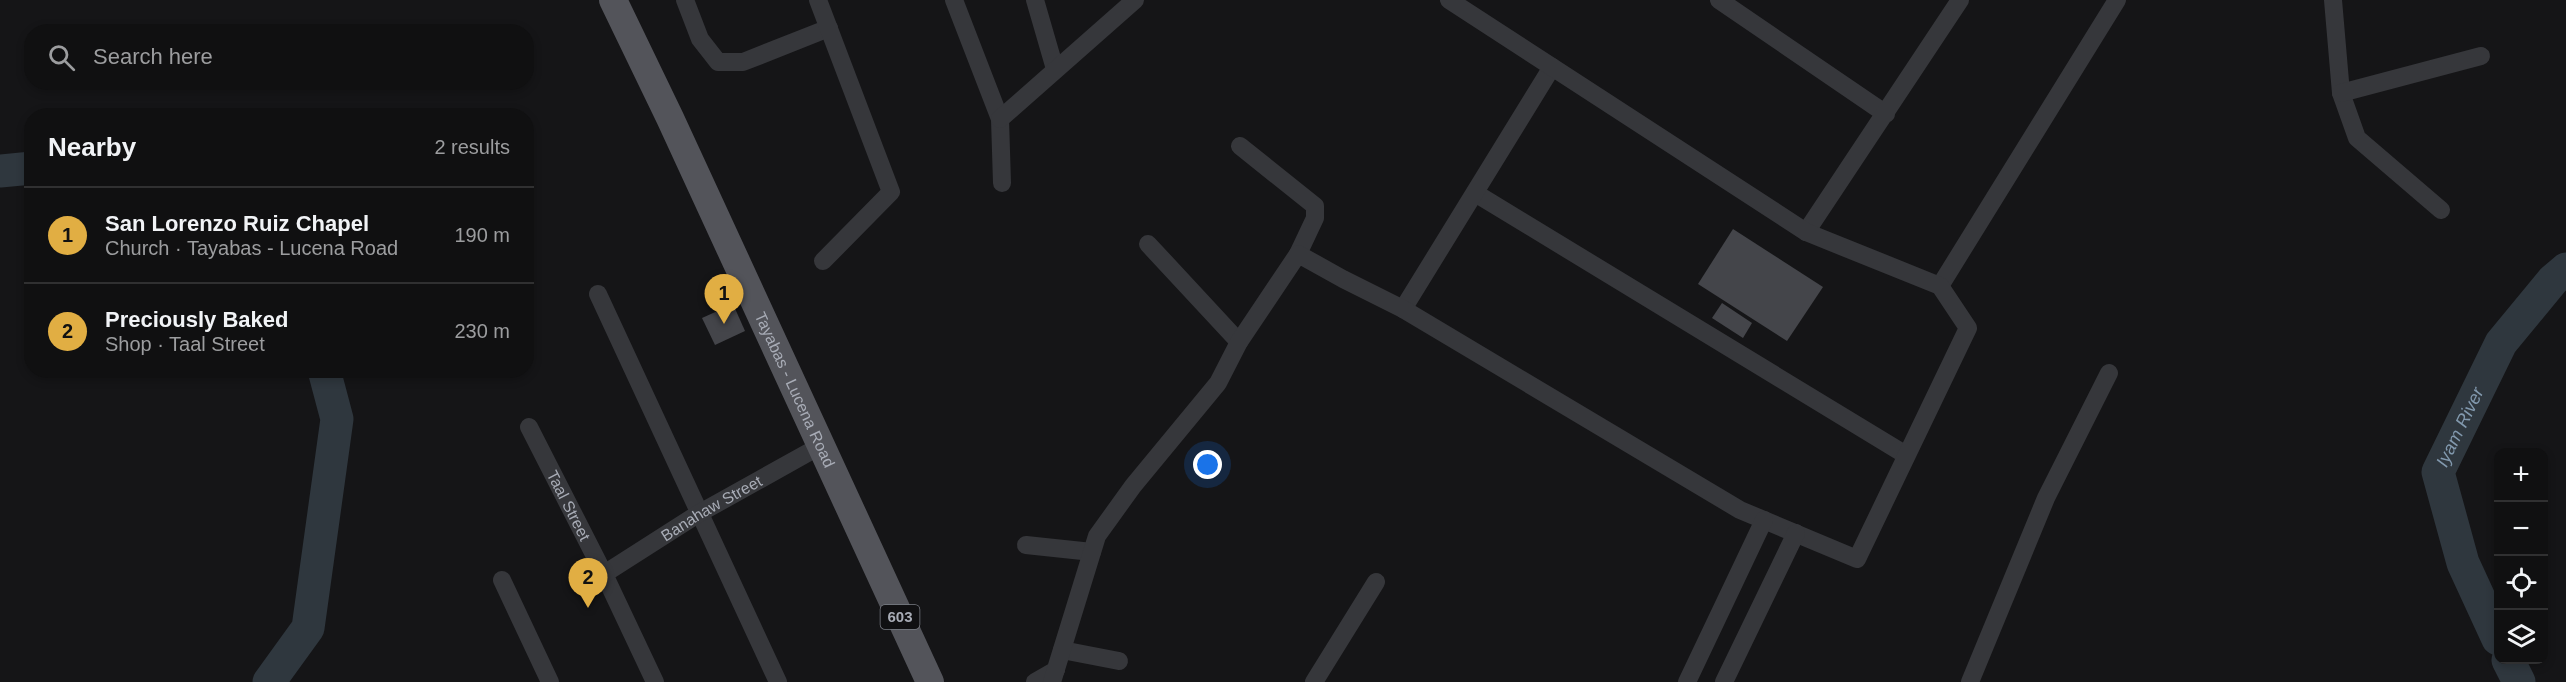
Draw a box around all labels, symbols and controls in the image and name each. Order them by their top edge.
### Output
search box [24,24,534,90]
icon: search [45,41,78,74]
text: Search here [93,44,213,69]
text: Nearby [48,132,136,162]
text: 2 results [434,136,510,158]
text: San Lorenzo Ruiz Chapel [105,211,369,236]
text: 1 [62,224,73,246]
text: 190 m [454,224,510,246]
text: Church · Tayabas - Lucena Road [105,237,398,259]
pin: 1 [704,274,744,324]
text: Preciously Baked [105,307,288,332]
street label: Tayabas - Lucena Road [752,309,838,470]
text: 2 [62,320,73,342]
text: 230 m [454,320,510,342]
text: Shop · Taal Street [105,333,265,355]
water label: Iyam River [2432,383,2488,470]
map controls [2494,448,2548,664]
button: + [2494,448,2548,502]
your location [1193,450,1222,479]
street label: Taal Street [544,468,594,544]
street label: Banahaw Street [658,472,765,544]
button: − [2494,502,2548,556]
button: locate [2494,556,2548,610]
pin: 2 [568,558,608,608]
road number: 603 [880,605,920,629]
button: layers [2494,610,2548,664]

